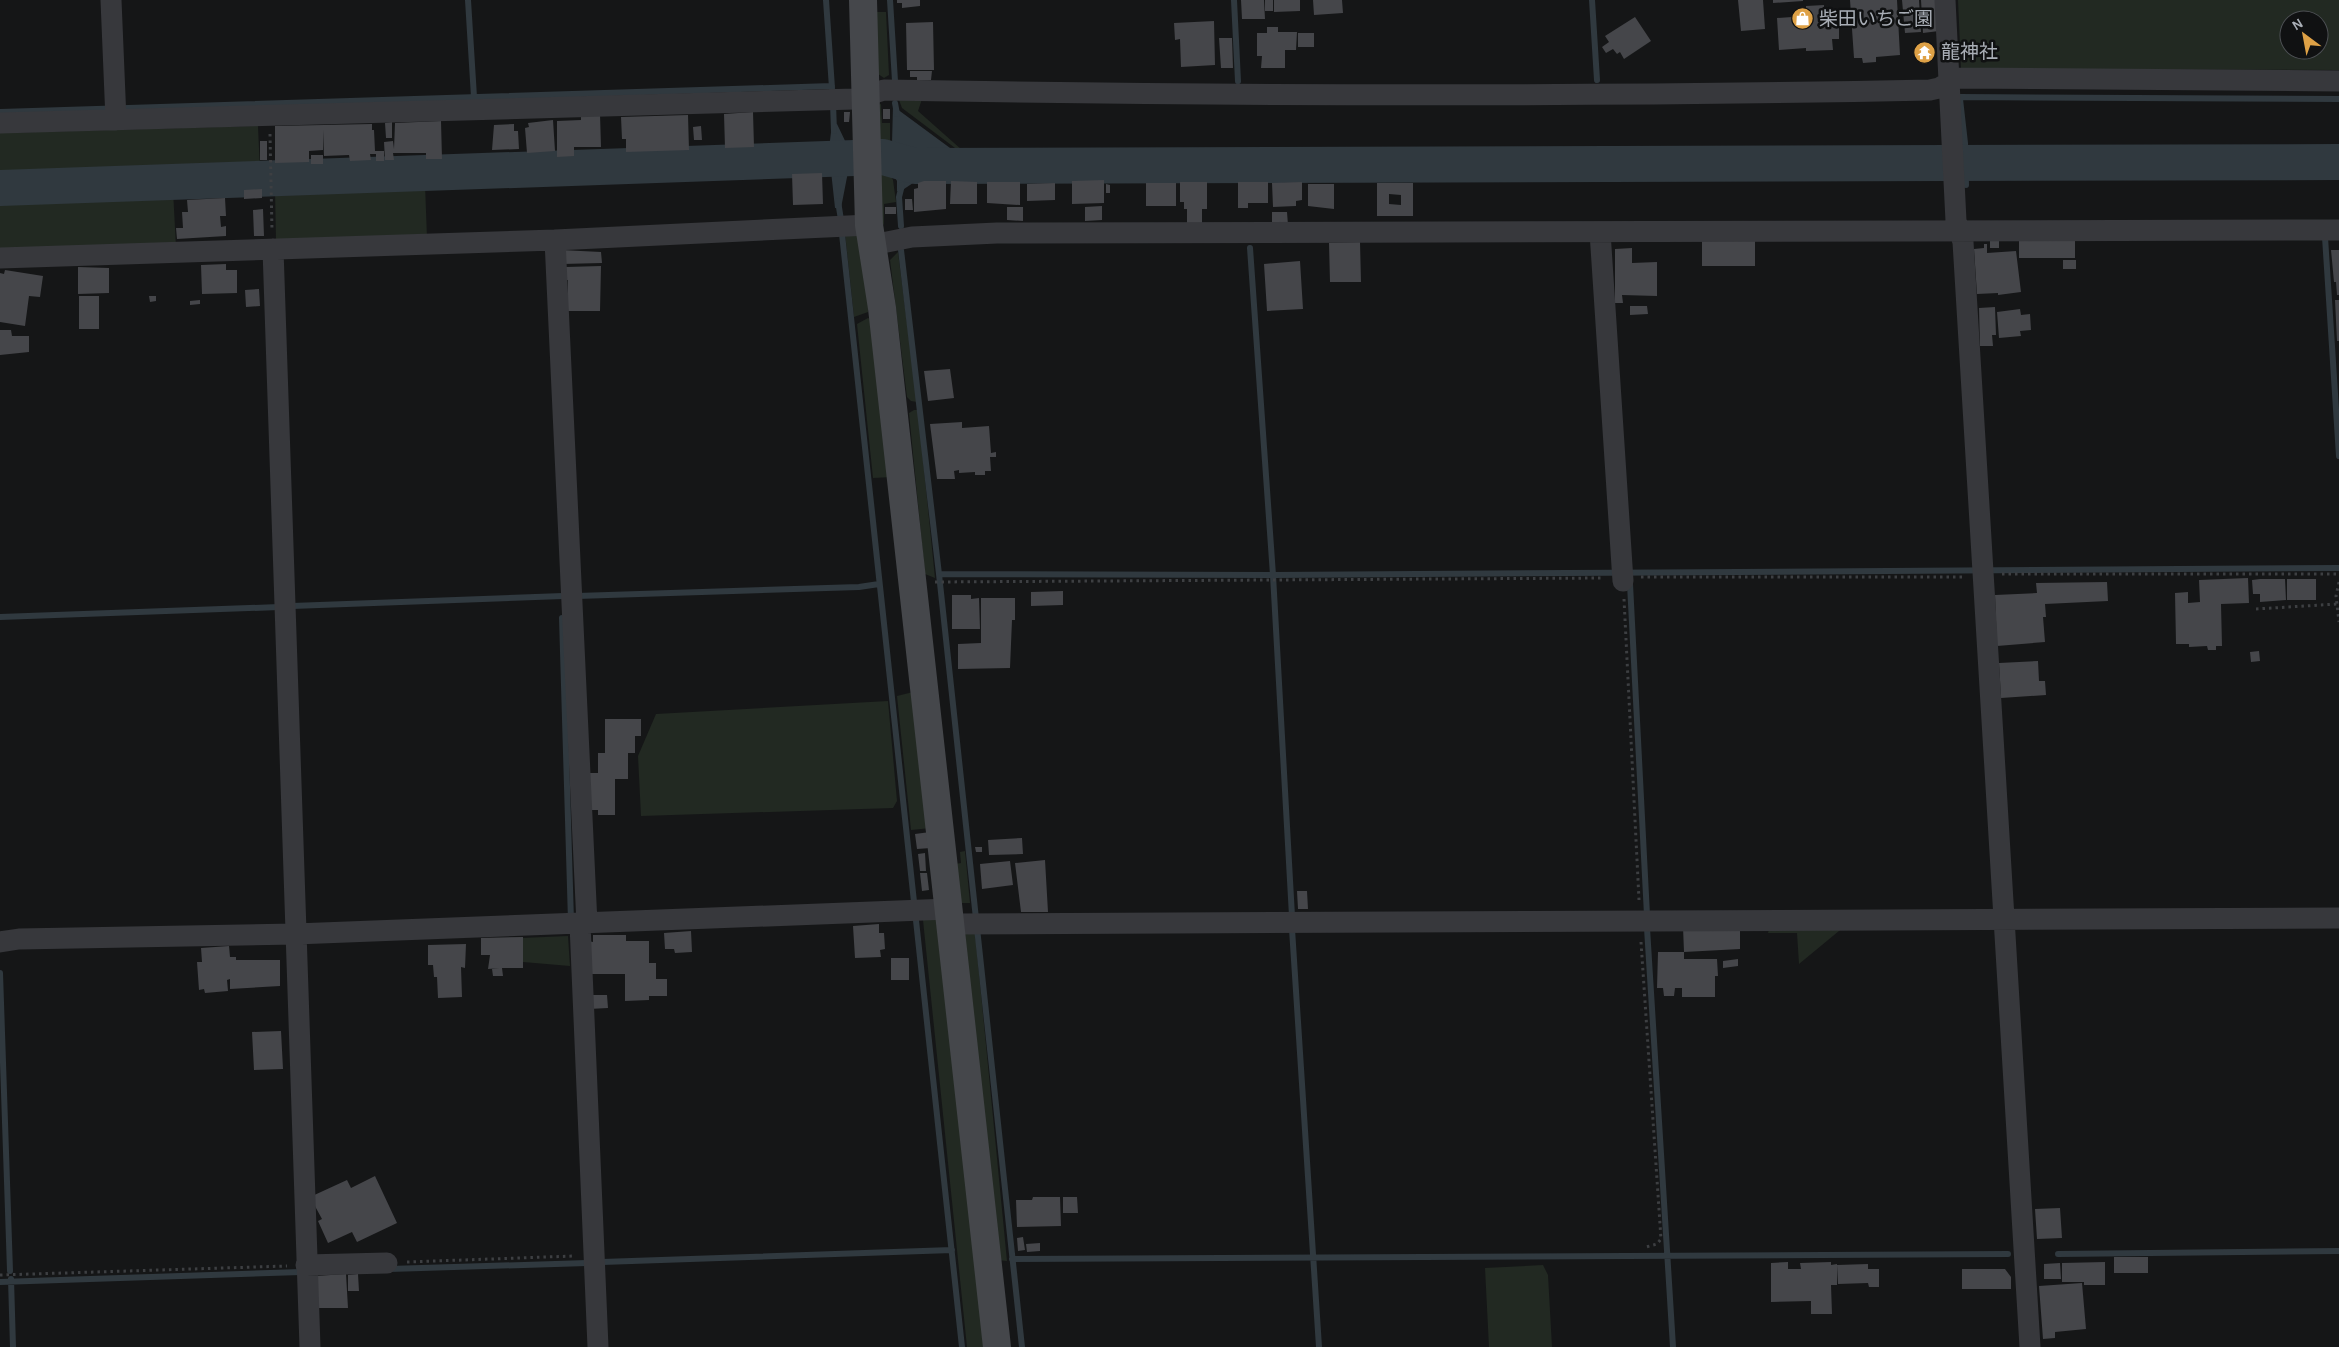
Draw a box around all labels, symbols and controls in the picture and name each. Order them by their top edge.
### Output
shop icon: 柴田いちご園 [1791,7,1815,31]
place label: 柴田いちご園 [1819,8,1933,29]
north arrow [2279,10,2329,60]
text: N [2290,16,2305,33]
temple icon: 龍神社 [1913,40,1937,64]
place label: 龍神社 [1941,41,1998,62]

